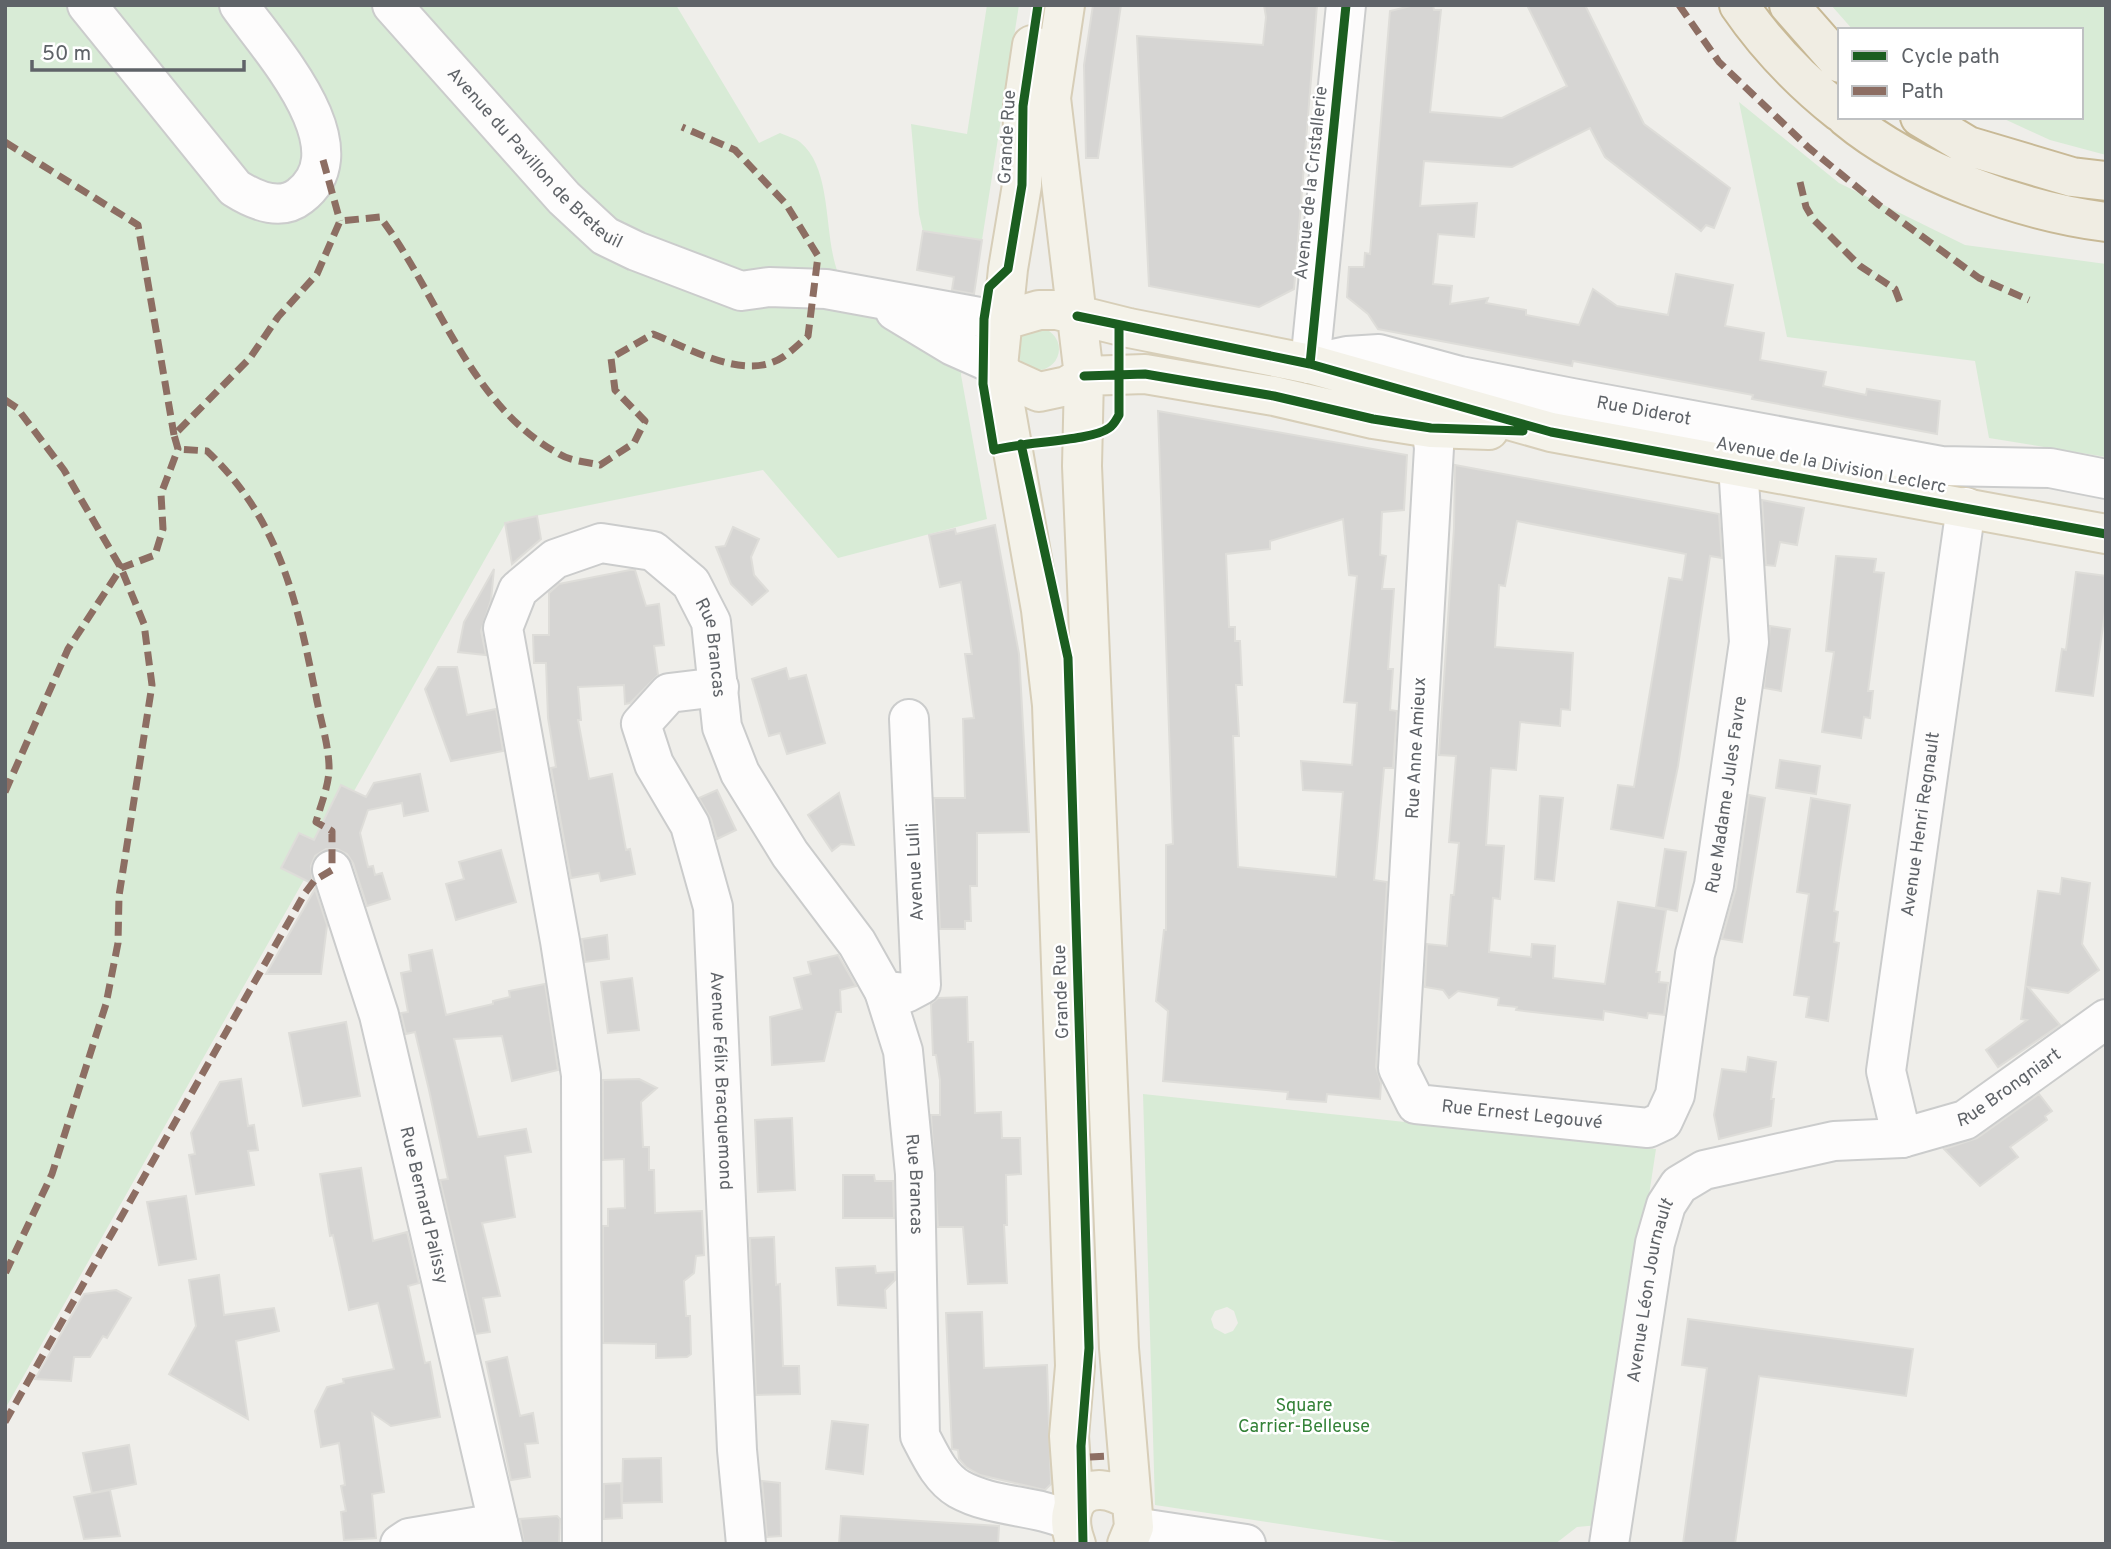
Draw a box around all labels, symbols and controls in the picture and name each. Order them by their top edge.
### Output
scale bar [32,28,243,72]
legend [1838,28,2083,119]
text: 50 m [42,41,91,68]
text: Cycle path [1901,44,2000,71]
street label: Avenue du Pavillon de Breteuil [442,63,626,254]
text: Path [1901,79,1944,106]
street label: Avenue de la Cristallerie [1290,85,1334,281]
street label: Grande Rue [994,89,1022,185]
street label: Rue Diderot [1595,391,1693,431]
street label: Avenue de la Division Leclerc [1714,432,1948,500]
street label: Rue Brancas [689,594,730,699]
street label: Rue Anne Amieux [1402,676,1432,820]
street label: Rue Madame Jules Favre [1701,695,1753,896]
street label: Avenue Henri Regnault [1897,731,1945,918]
street label: Avenue Lulli [902,822,930,922]
street label: Grande Rue [1049,944,1075,1040]
street label: Avenue Félix Bracquemond [704,971,737,1191]
street label: Rue Brongniart [1955,1043,2066,1133]
street label: Rue Ernest Legouvé [1440,1095,1604,1135]
street label: Rue Bernard Palissy [394,1124,453,1287]
street label: Rue Brancas [900,1133,928,1235]
street label: Avenue Léon Journault [1622,1193,1679,1384]
park label: Square Carrier-Belleuse [1238,1395,1370,1439]

